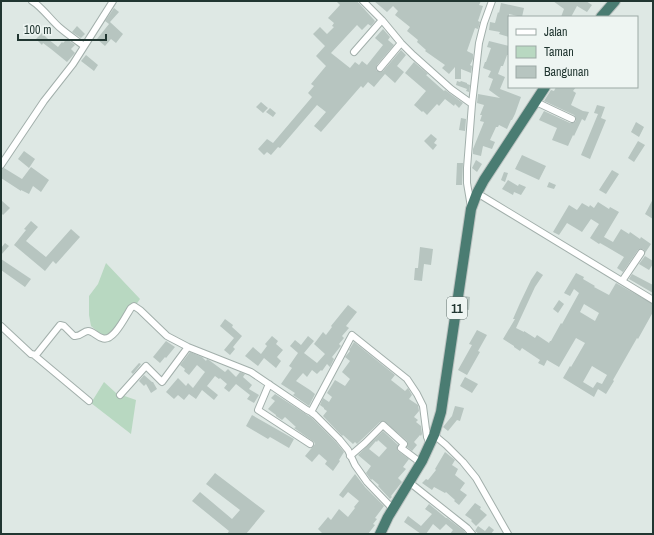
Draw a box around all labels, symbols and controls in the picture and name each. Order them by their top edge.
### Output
scale bar [18,16,106,42]
legend [508,16,638,88]
text: 100 m [24,22,51,38]
text: Jalan [544,24,568,40]
text: Taman [544,44,574,60]
text: Bangunan [544,64,589,80]
road number: 11 [447,297,467,319]

